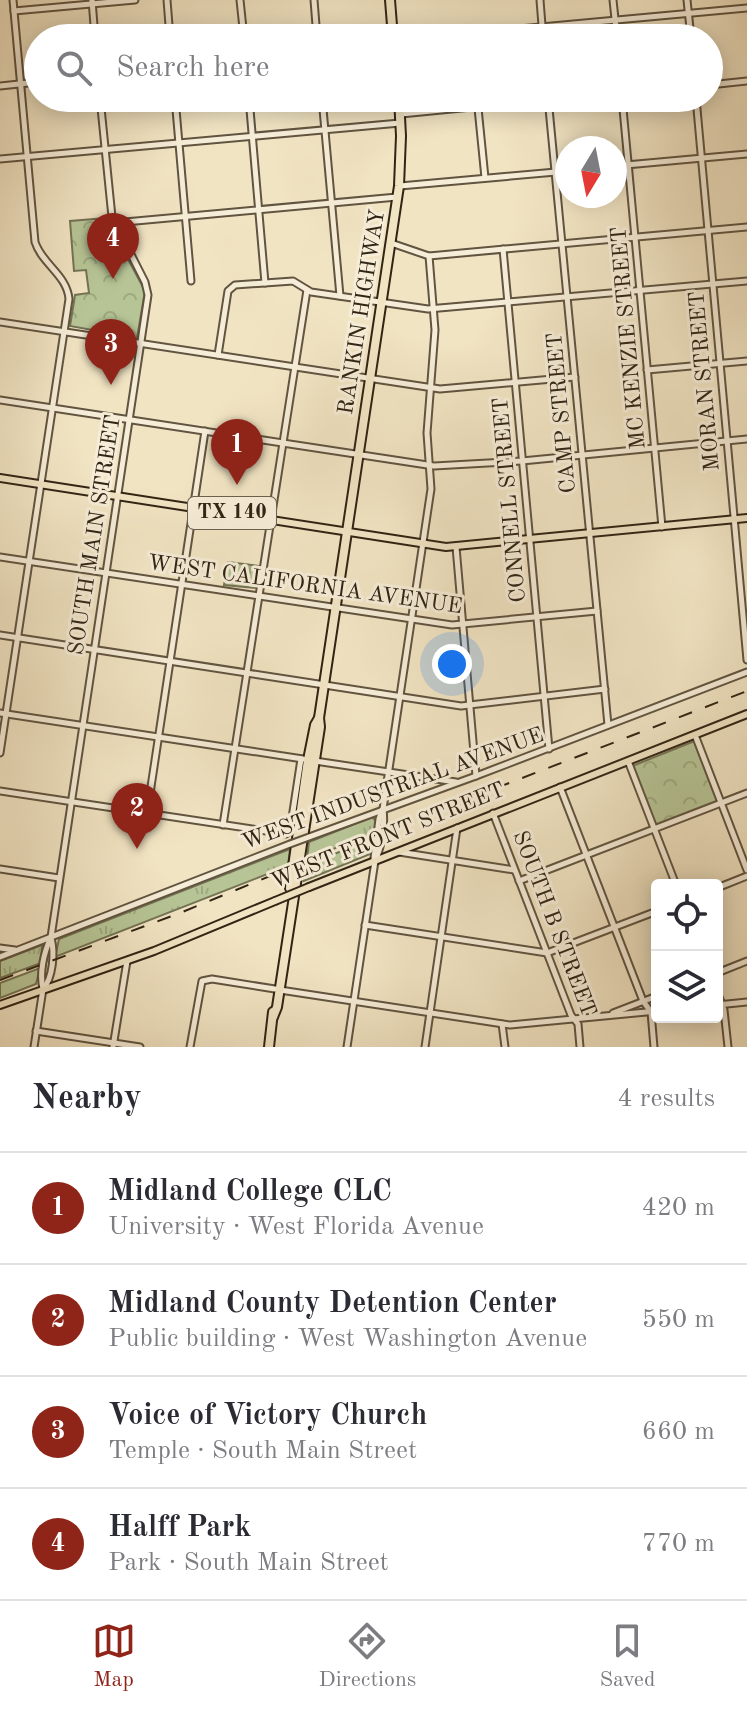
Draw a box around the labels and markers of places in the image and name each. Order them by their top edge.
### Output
pin: 4 [87,213,139,279]
pin: 3 [85,319,137,385]
pin: 1 [211,419,263,485]
pin: 2 [111,783,163,849]

